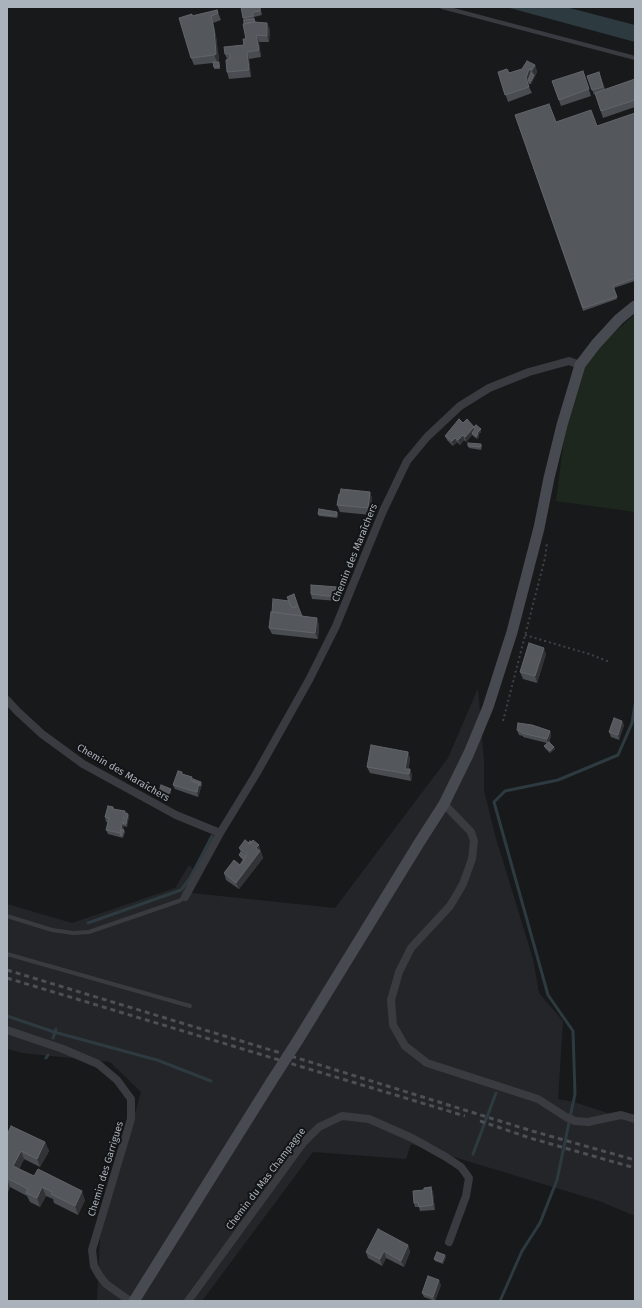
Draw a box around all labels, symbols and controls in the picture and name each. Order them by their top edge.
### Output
street label: Chemin des Maraîchers [330,502,380,604]
street label: Chemin des Maraîchers [75,742,171,804]
street label: Chemin des Garrigues [86,1120,126,1218]
street label: Chemin du Mas Champagne [224,1126,308,1232]

